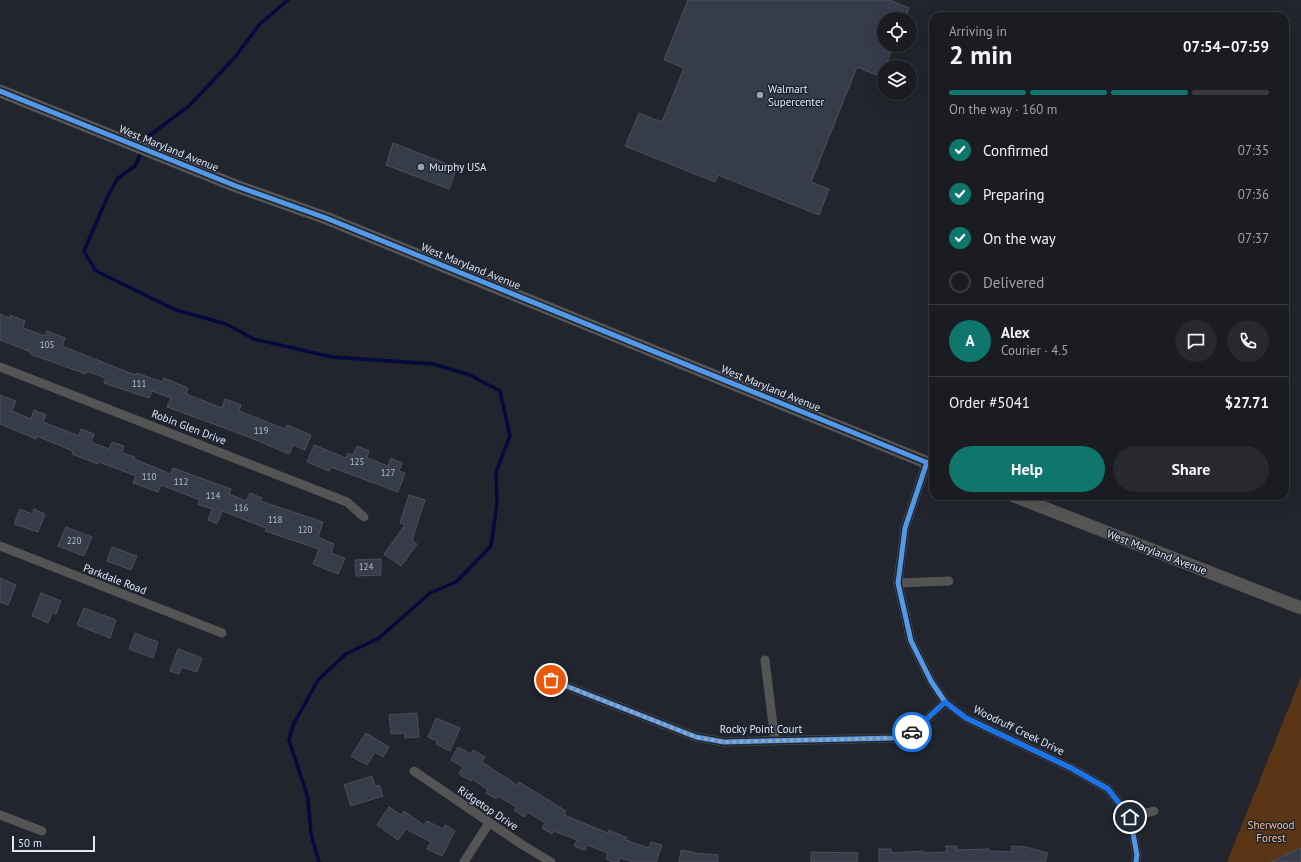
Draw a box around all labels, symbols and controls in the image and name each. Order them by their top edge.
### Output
map controls [877,12,917,100]
button: locate [877,12,917,52]
text: Arriving in [949,23,1007,40]
text: 07:54–07:59 [1183,37,1269,56]
text: 2 min [949,38,1012,71]
button: layers [877,60,917,100]
place label: Walmart Supercenter [768,82,825,109]
marker: Walmart Supercenter [755,90,765,100]
text: On the way · 160 m [949,101,1057,118]
street label: West Maryland Avenue [117,122,221,175]
icon: check [949,139,971,161]
text: Confirmed [983,141,1048,160]
text: 07:35 [1238,142,1269,159]
place label: Murphy USA [429,160,487,174]
marker: Murphy USA [416,162,426,172]
icon: check [949,183,971,205]
text: Preparing [983,185,1045,204]
text: 07:36 [1238,186,1269,203]
icon: check [949,227,971,249]
text: On the way [983,229,1056,248]
text: 07:37 [1238,230,1269,247]
street label: West Maryland Avenue [419,240,523,293]
text: Delivered [983,273,1044,292]
button: chat [1175,320,1217,362]
button: phone [1227,320,1269,362]
text: Alex [1001,323,1030,342]
text: A [965,331,975,350]
house number: 105 [40,339,54,350]
text: Courier · 4.5 [1001,342,1068,359]
street label: West Maryland Avenue [719,362,823,415]
house number: 111 [132,378,146,389]
text: Order #5041 [949,393,1030,412]
text: $27.71 [1225,393,1269,412]
street label: Robin Glen Drive [150,406,229,448]
house number: 119 [254,425,268,436]
button: Help [949,446,1105,492]
button: Share [1113,446,1269,492]
house number: 125 [350,456,364,467]
house number: 127 [381,467,395,478]
house number: 110 [142,471,156,482]
house number: 112 [174,476,188,487]
house number: 114 [206,490,220,501]
house number: 116 [234,502,248,513]
house number: 118 [268,514,282,525]
house number: 120 [298,524,312,535]
street label: West Maryland Avenue [1105,526,1209,578]
house number: 220 [67,535,81,546]
street label: Parkdale Road [81,561,149,598]
house number: 124 [359,561,373,572]
pin [534,663,568,697]
icon: bag [540,669,562,691]
street label: Woodruff Creek Drive [971,702,1067,758]
courier [892,712,932,752]
icon: car [901,721,923,743]
street label: Rocky Point Court [720,722,803,736]
street label: Ridgetop Drive [455,783,521,834]
pin [1113,800,1147,834]
icon: home [1119,806,1141,828]
park label: Sherwood Forest [1248,818,1295,845]
scale bar [12,834,95,853]
text: 50 m [18,836,42,850]

